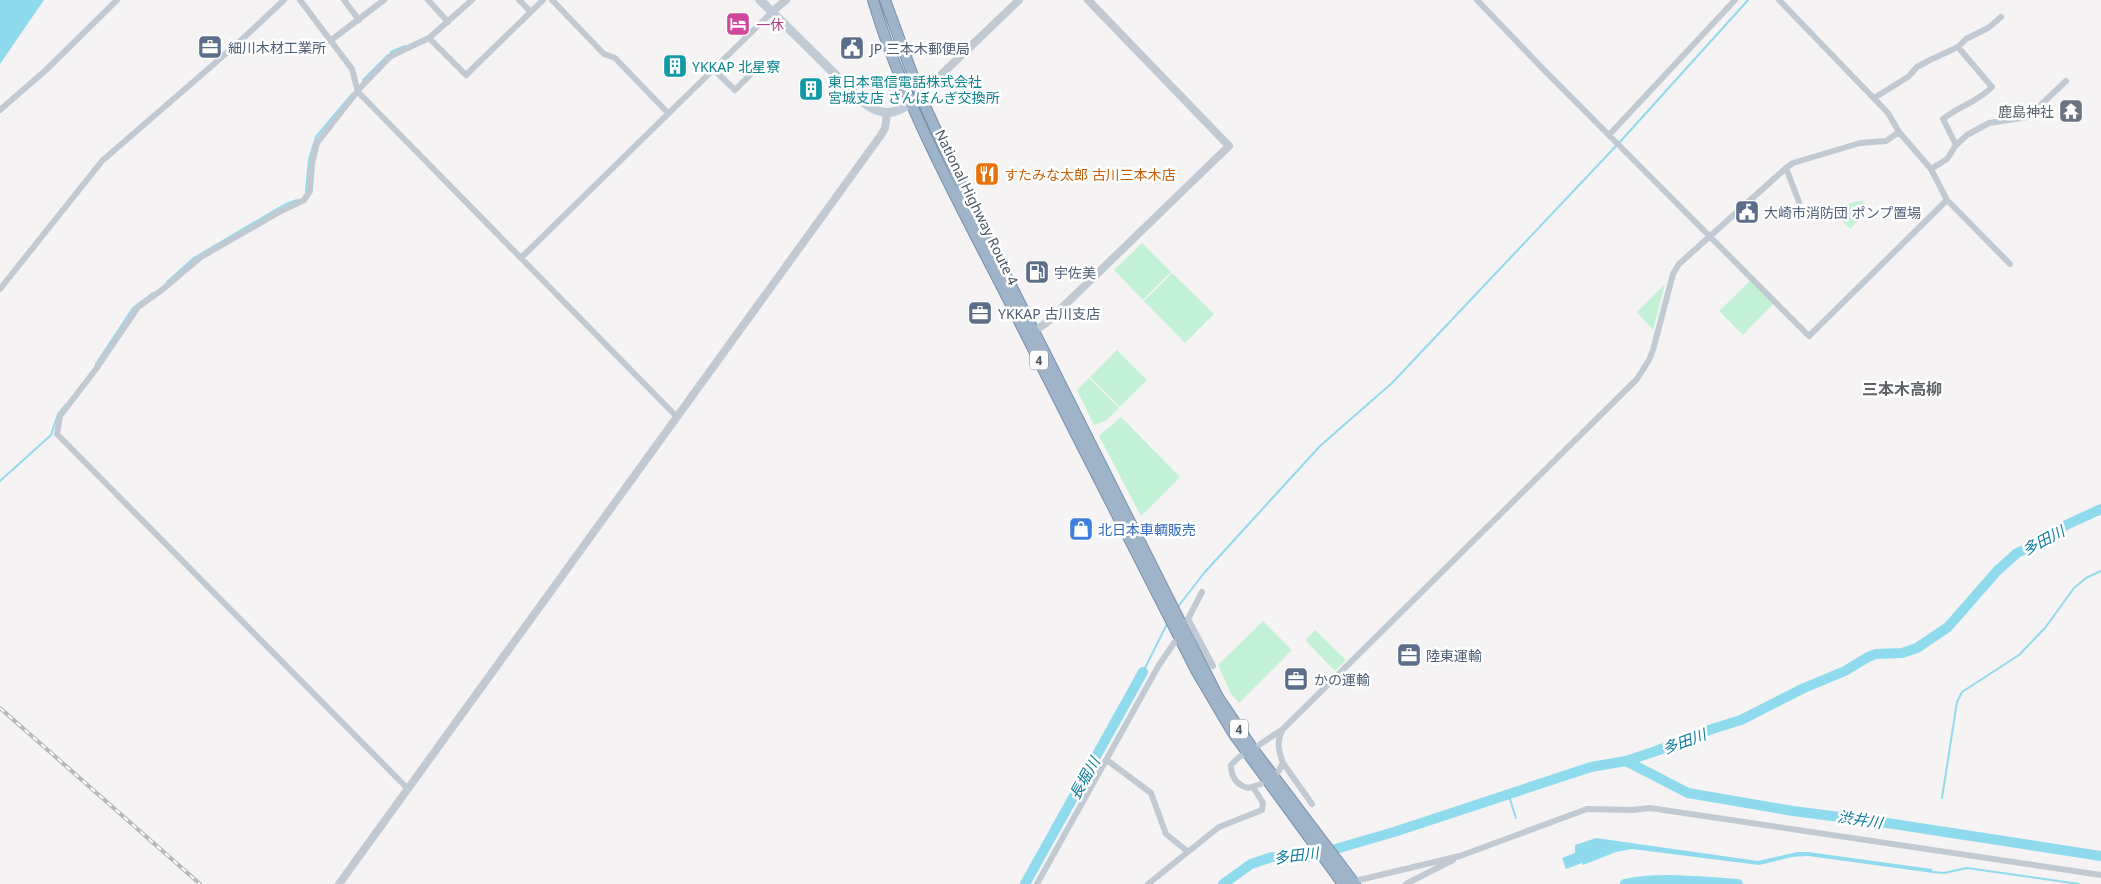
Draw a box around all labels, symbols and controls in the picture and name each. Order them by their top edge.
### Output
hotel icon: 一休 [725,11,751,37]
place label: 一休 [756,15,784,34]
office icon: 細川木材工業所 [197,34,223,60]
public building icon: JP 三本木郵便局 [839,35,865,61]
place label: 細川木材工業所 [228,38,326,57]
place label: JP 三本木郵便局 [868,39,970,58]
building icon: YKKAP 北星寮 [662,53,688,79]
place label: YKKAP 北星寮 [692,57,780,76]
place label: 東日本電信電話株式会社 宮城支店 さんぼんぎ交換所 [828,72,1000,107]
building icon: 東日本電信電話株式会社 宮城支店 さんぼんぎ交換所 [798,76,824,102]
temple icon: 鹿島神社 [2058,98,2084,124]
place label: 鹿島神社 [1998,102,2054,121]
street label: National Highway Route 4 [931,126,1023,288]
restaurant icon: すたみな太郎 古川三本木店 [974,161,1000,187]
place label: すたみな太郎 古川三本木店 [1004,165,1176,184]
public building icon: 大崎市消防団 ポンプ置場 [1734,199,1760,225]
place label: 大崎市消防団 ポンプ置場 [1764,203,1921,222]
fuel station icon: 宇佐美 [1024,259,1050,285]
place label: 宇佐美 [1054,263,1096,282]
office icon: YKKAP 古川支店 [967,300,993,326]
place label: YKKAP 古川支店 [998,304,1100,323]
road number: 4 [1030,350,1048,370]
district label: 三本木高柳 [1862,378,1942,400]
shop icon: 北日本車輌販売 [1068,516,1094,542]
place label: 北日本車輌販売 [1098,520,1196,539]
water label: 多田川 [2018,520,2069,559]
office icon: 陸東運輸 [1396,642,1422,668]
place label: 陸東運輸 [1426,646,1482,665]
office icon: かの運輸 [1283,666,1309,692]
place label: かの運輸 [1314,670,1370,689]
road number: 4 [1230,720,1248,739]
water label: 多田川 [1659,723,1710,758]
water label: 長堀川 [1064,752,1105,803]
water label: 渋井川 [1836,806,1886,833]
water label: 多田川 [1272,842,1322,868]

